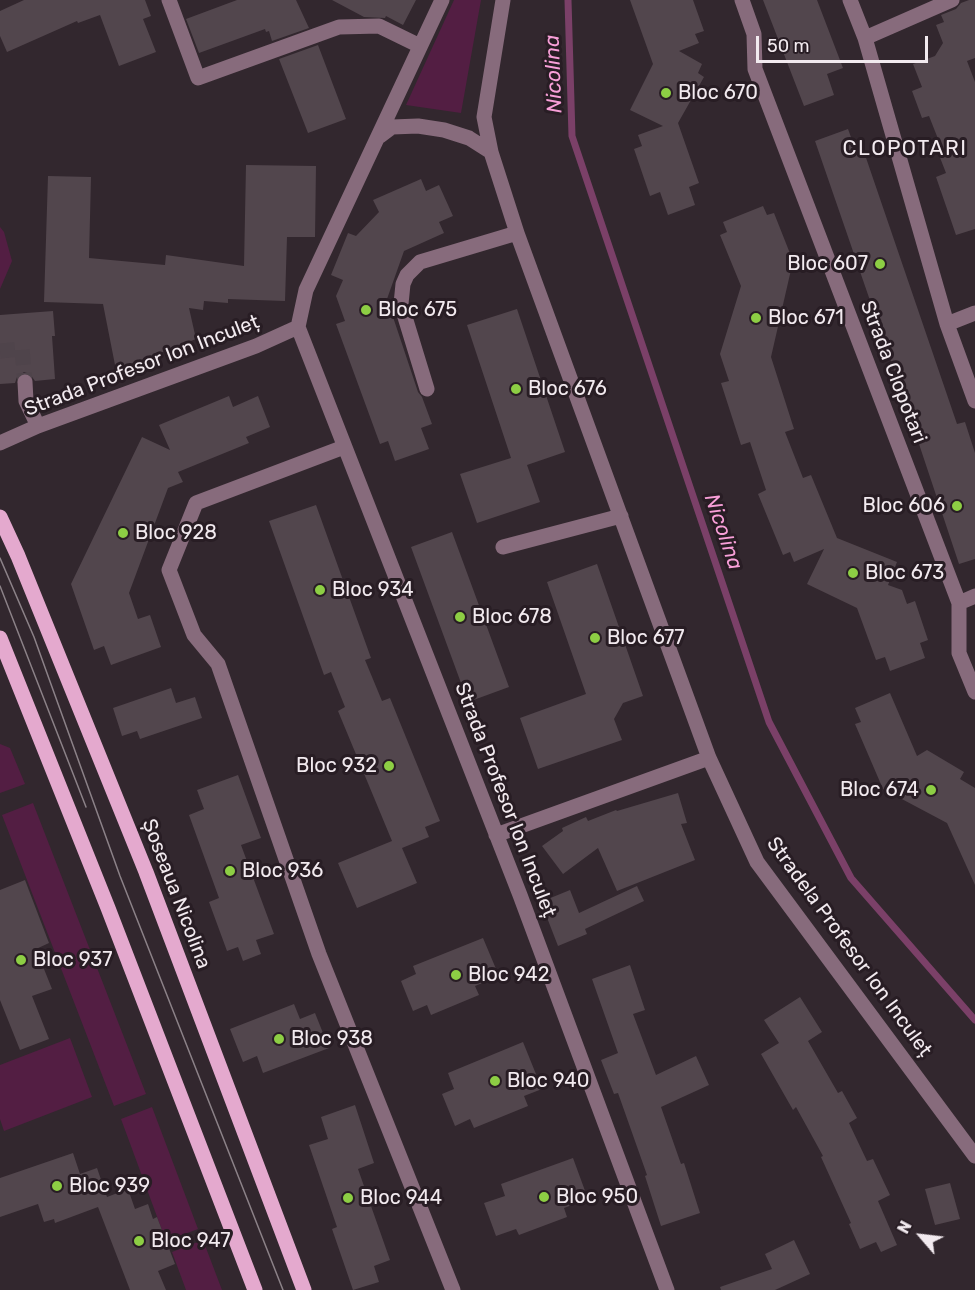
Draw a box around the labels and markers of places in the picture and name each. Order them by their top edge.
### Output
place label: Bloc 670 [678,81,758,105]
marker: Bloc 670 [659,86,673,100]
place label: Bloc 607 [787,252,868,276]
marker: Bloc 607 [873,257,887,271]
place label: Bloc 675 [378,298,457,322]
marker: Bloc 675 [359,303,373,317]
place label: Bloc 671 [768,306,844,330]
marker: Bloc 671 [749,311,763,325]
place label: Bloc 676 [528,377,607,401]
marker: Bloc 676 [509,382,523,396]
place label: Bloc 606 [863,494,945,518]
marker: Bloc 606 [950,499,964,513]
place label: Bloc 928 [135,521,217,545]
marker: Bloc 928 [116,526,130,540]
place label: Bloc 673 [865,561,944,585]
marker: Bloc 673 [846,566,860,580]
place label: Bloc 934 [332,578,414,602]
marker: Bloc 934 [313,583,327,597]
place label: Bloc 678 [472,605,552,629]
marker: Bloc 678 [453,610,467,624]
place label: Bloc 677 [607,626,685,650]
marker: Bloc 677 [588,631,602,645]
place label: Bloc 932 [296,754,377,778]
marker: Bloc 932 [382,759,396,773]
place label: Bloc 674 [840,778,919,802]
marker: Bloc 674 [924,783,938,797]
place label: Bloc 936 [242,859,323,883]
marker: Bloc 936 [223,864,237,878]
place label: Bloc 937 [33,948,112,972]
marker: Bloc 937 [14,953,28,967]
place label: Bloc 942 [468,963,549,987]
marker: Bloc 942 [449,968,463,982]
place label: Bloc 938 [291,1027,373,1051]
marker: Bloc 938 [272,1032,286,1046]
place label: Bloc 940 [507,1069,589,1093]
marker: Bloc 940 [488,1074,502,1088]
place label: Bloc 939 [69,1174,150,1198]
marker: Bloc 939 [50,1179,64,1193]
place label: Bloc 950 [556,1185,638,1209]
place label: Bloc 944 [360,1186,442,1210]
marker: Bloc 950 [537,1190,551,1204]
marker: Bloc 944 [341,1191,355,1205]
place label: Bloc 947 [151,1229,231,1253]
marker: Bloc 947 [132,1234,146,1248]

